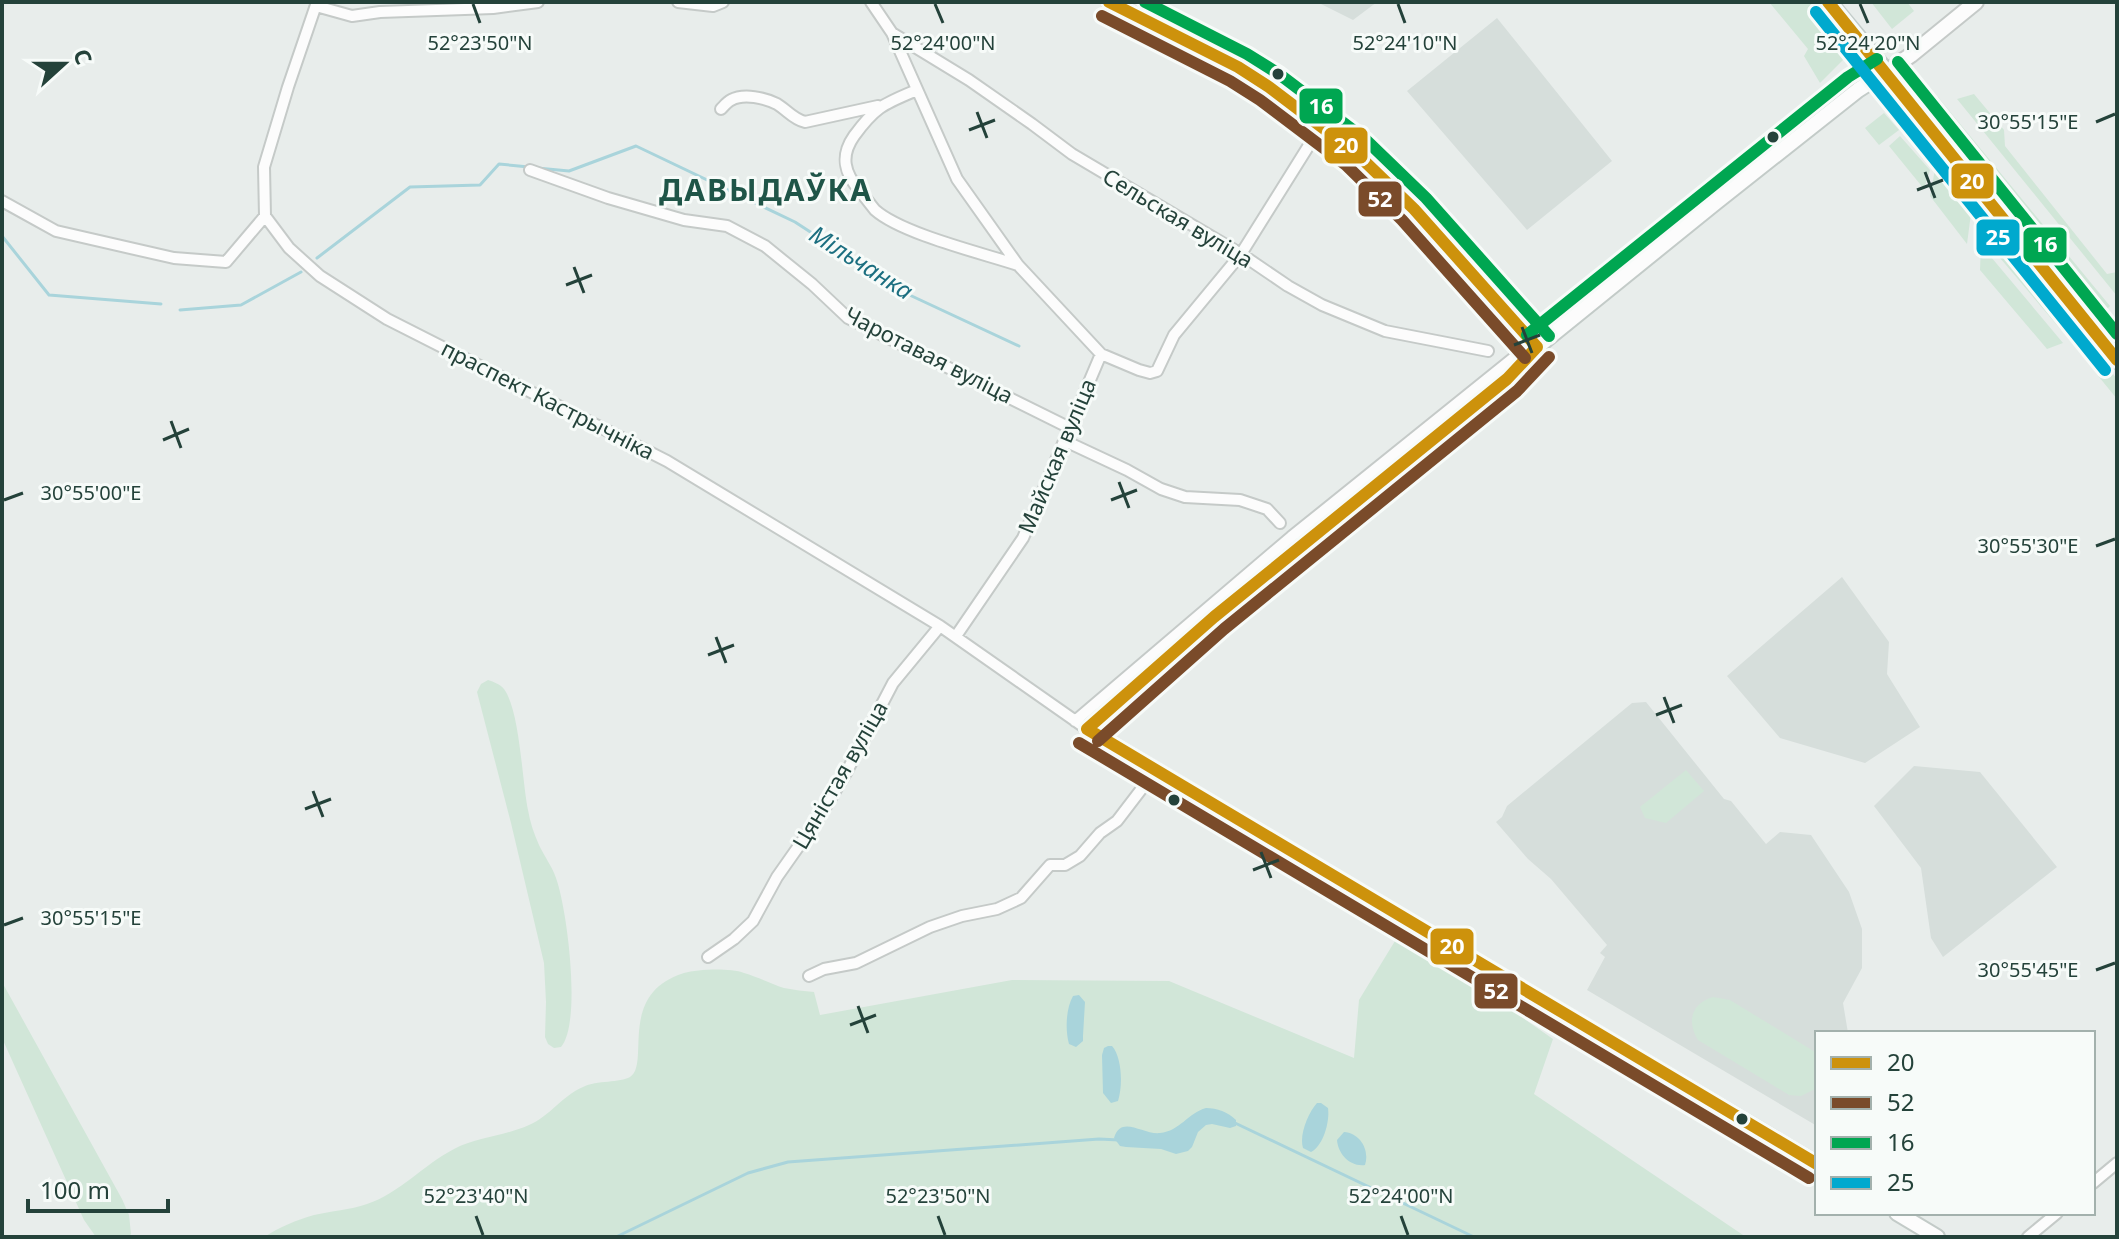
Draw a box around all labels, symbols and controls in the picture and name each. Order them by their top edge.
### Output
north arrow [24,24,104,104]
text: 52°23'50"N [427,29,533,56]
text: 52°24'00"N [890,29,996,56]
text: 52°24'10"N [1352,29,1458,56]
text: 52°24'20"N [1815,29,1921,56]
text: С [67,44,100,68]
unlabelled marker [1270,66,1286,82]
line badge: 16 [1298,87,1344,125]
text: 16 [1308,90,1334,120]
text: 30°55'15"E [1978,108,2078,135]
line badge: 20 [1323,126,1369,165]
text: 20 [1333,129,1359,159]
unlabelled marker [1765,129,1781,145]
street label: Сельская вуліца [1098,160,1259,274]
line badge: 20 [1950,162,1995,200]
text: 20 [1959,165,1985,195]
district label: ДАВЫДАЎКА [659,169,873,210]
line badge: 52 [1357,180,1403,218]
text: 52 [1367,183,1393,213]
water label: Мільчанка [804,217,920,307]
line badge: 25 [1975,218,2021,257]
text: 25 [1985,221,2011,251]
line badge: 16 [2022,226,2068,264]
text: 16 [2032,228,2058,258]
street label: Чаротавая вуліца [840,299,1019,410]
street label: праспект Кастрычніка [437,332,660,466]
street label: Майская вуліца [1010,374,1102,537]
text: 30°55'00"E [41,479,141,506]
text: 30°55'30"E [1978,532,2078,559]
street label: Цяністая вуліца [785,695,894,854]
unlabelled marker [1166,792,1182,808]
text: 30°55'15"E [41,904,141,931]
line badge: 20 [1429,927,1475,966]
text: 20 [1439,930,1465,960]
text: 30°55'45"E [1978,956,2078,983]
line badge: 52 [1473,972,1519,1010]
text: 52 [1483,975,1509,1005]
legend [1815,1031,2095,1215]
text: 20 [1887,1045,1914,1078]
text: 52 [1887,1085,1914,1118]
unlabelled marker [1734,1111,1750,1127]
text: 16 [1887,1125,1914,1158]
scale bar [28,1163,168,1213]
text: 25 [1887,1165,1914,1198]
text: 100 m [40,1173,110,1206]
text: 52°23'40"N [423,1182,529,1209]
text: 52°23'50"N [885,1182,991,1209]
text: 52°24'00"N [1348,1182,1454,1209]

